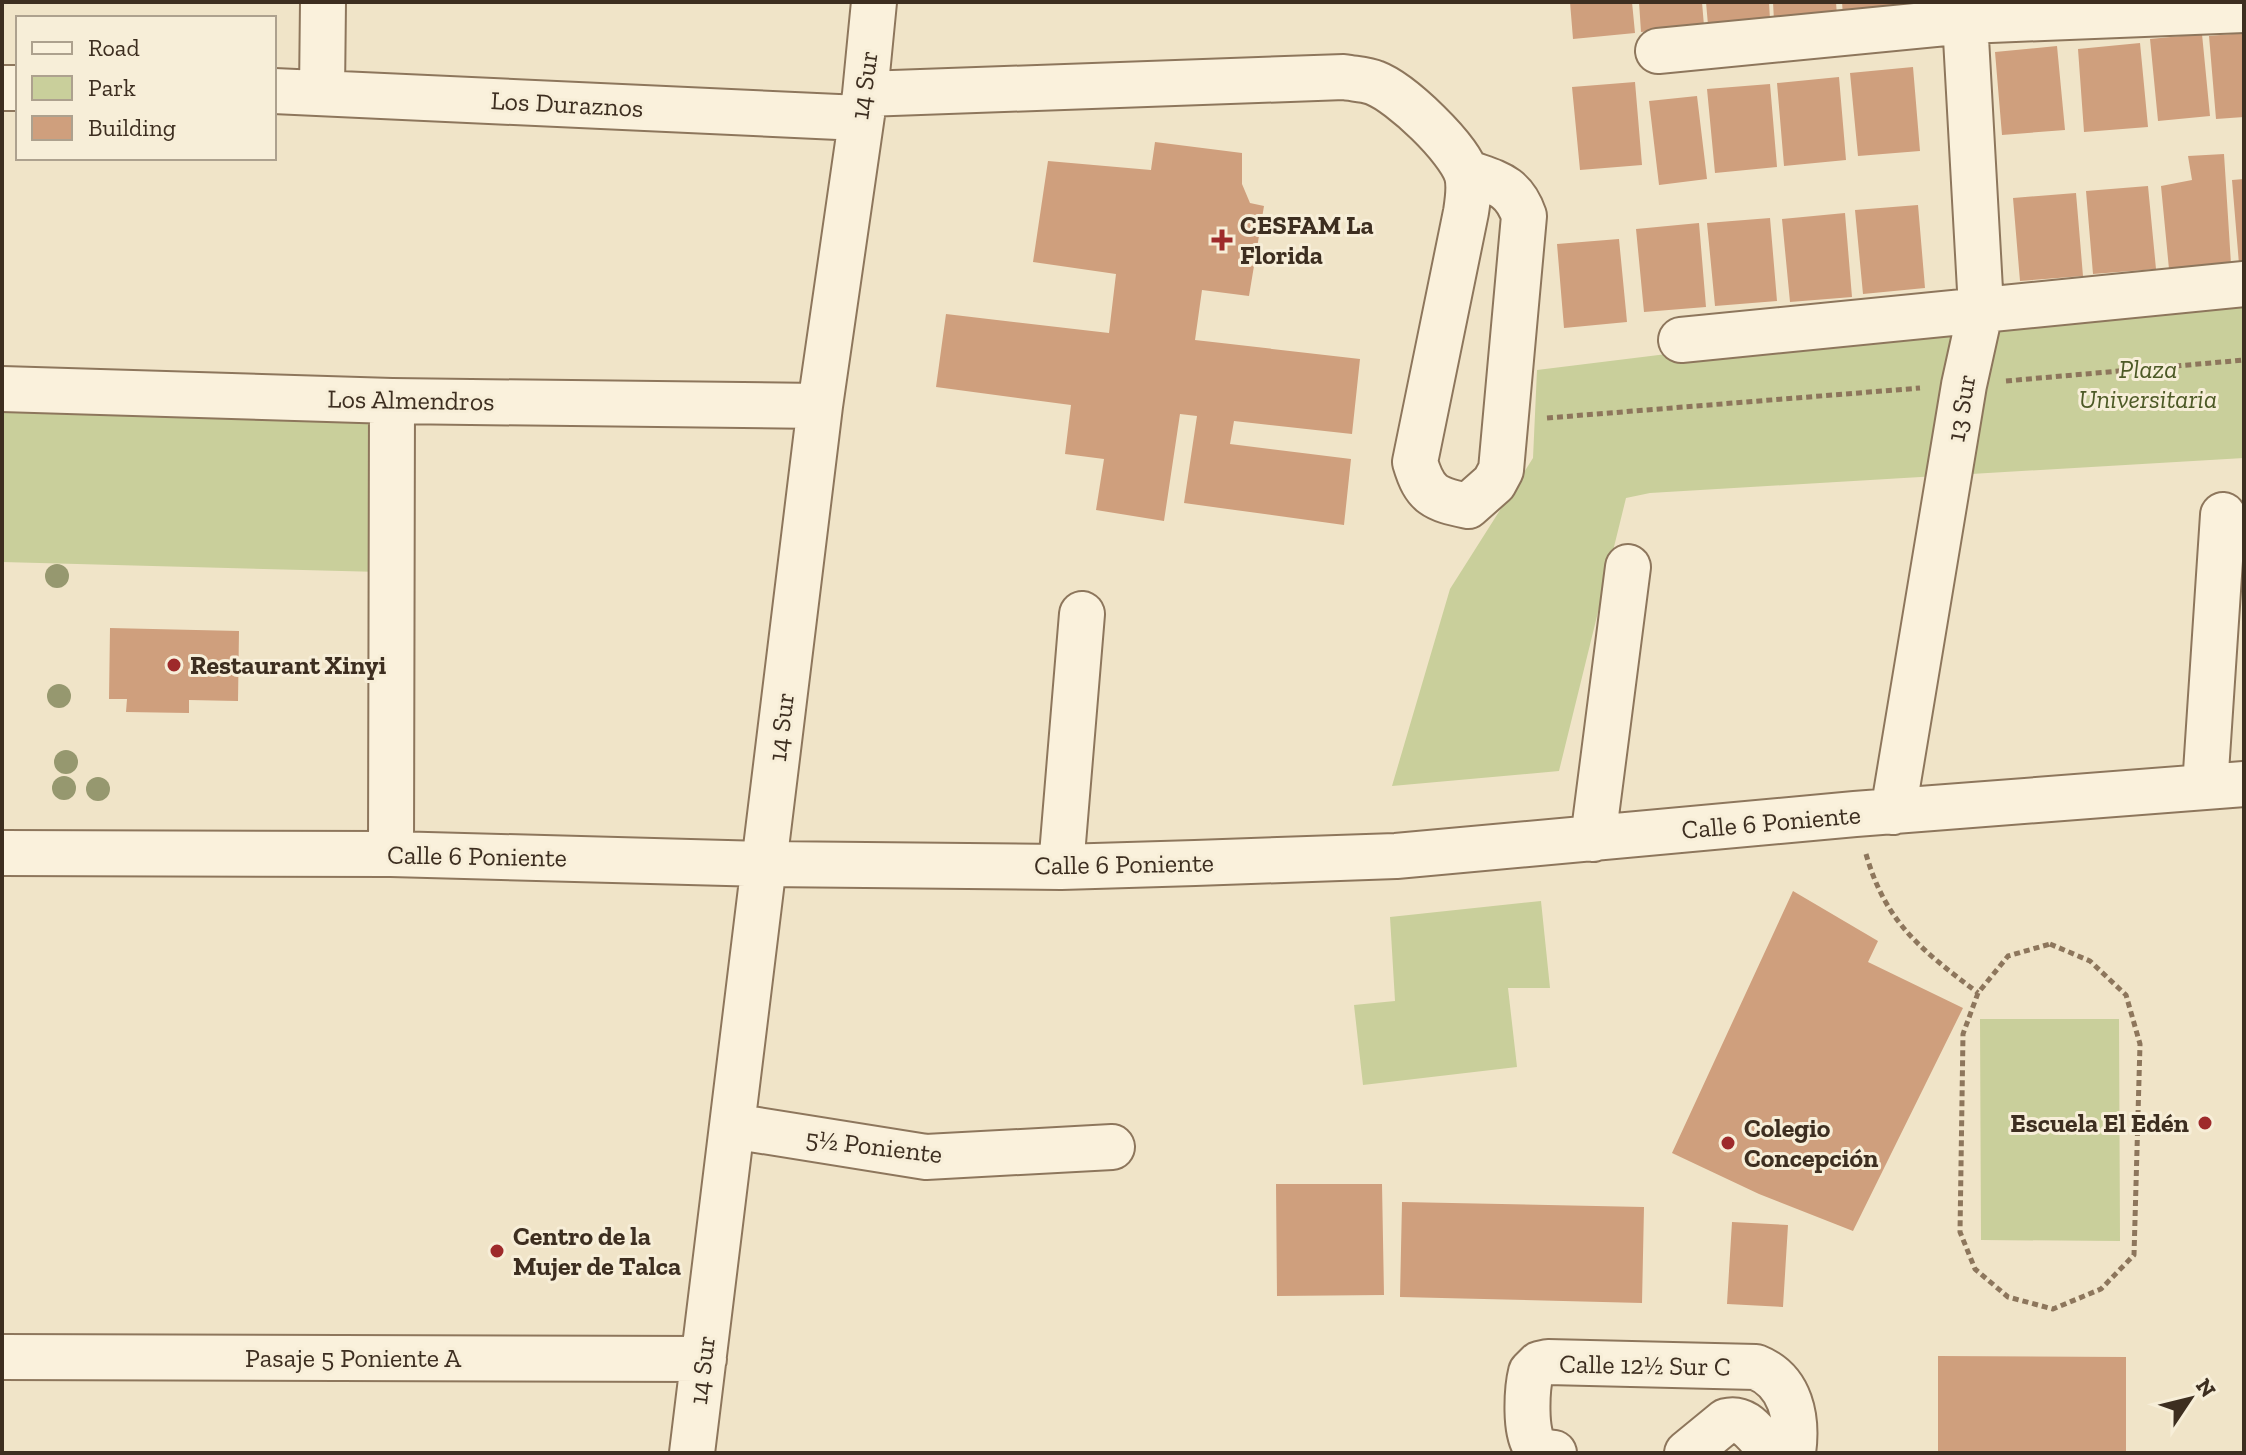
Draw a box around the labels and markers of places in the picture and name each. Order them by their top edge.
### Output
place label: CESFAM La Florida [1240,209,1374,271]
marker: CESFAM La Florida [1211,229,1233,251]
place label: Restaurant Xinyi [190,649,387,681]
marker: Restaurant Xinyi [165,656,183,674]
place label: Escuela El Edén [2010,1107,2190,1139]
place label: Colegio Concepción [1744,1112,1879,1174]
marker: Escuela El Edén [2196,1114,2214,1132]
marker: Colegio Concepción [1719,1134,1737,1152]
place label: Centro de la Mujer de Talca [513,1220,681,1282]
marker: Centro de la Mujer de Talca [488,1242,506,1260]

